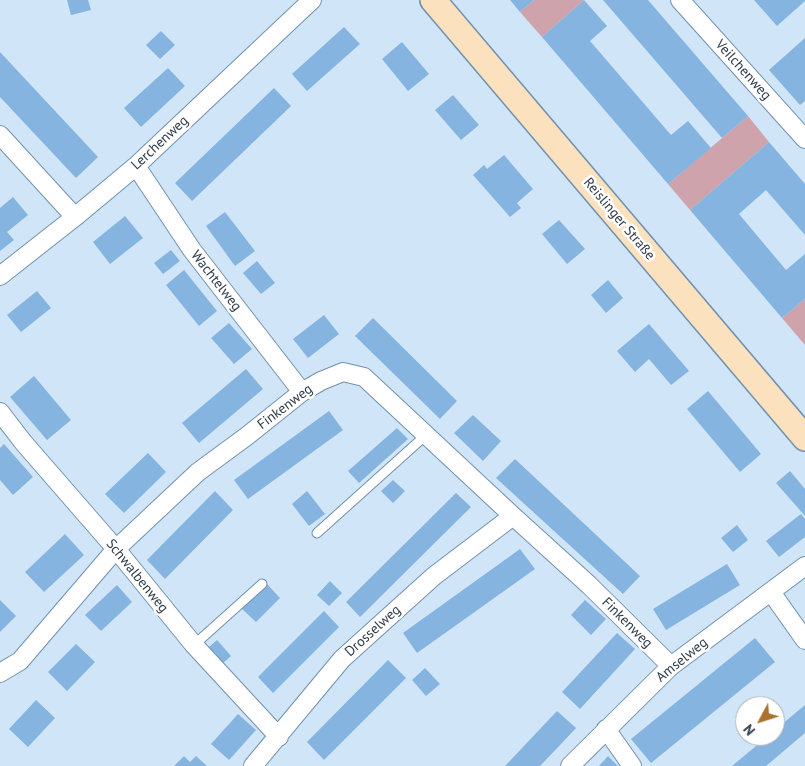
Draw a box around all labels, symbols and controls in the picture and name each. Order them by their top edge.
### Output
street label: Veilchenweg [712,36,774,104]
street label: Lerchenweg [128,112,192,174]
street label: Reislinger Straße [580,174,658,264]
street label: Wachtelweg [187,247,245,315]
street label: Finkenweg [254,381,316,433]
street label: Schwalbenweg [102,536,172,616]
street label: Finkenweg [598,594,656,652]
street label: Drosselweg [342,602,404,660]
street label: Amselweg [653,634,711,686]
north arrow [735,696,785,746]
text: N [739,721,759,739]

